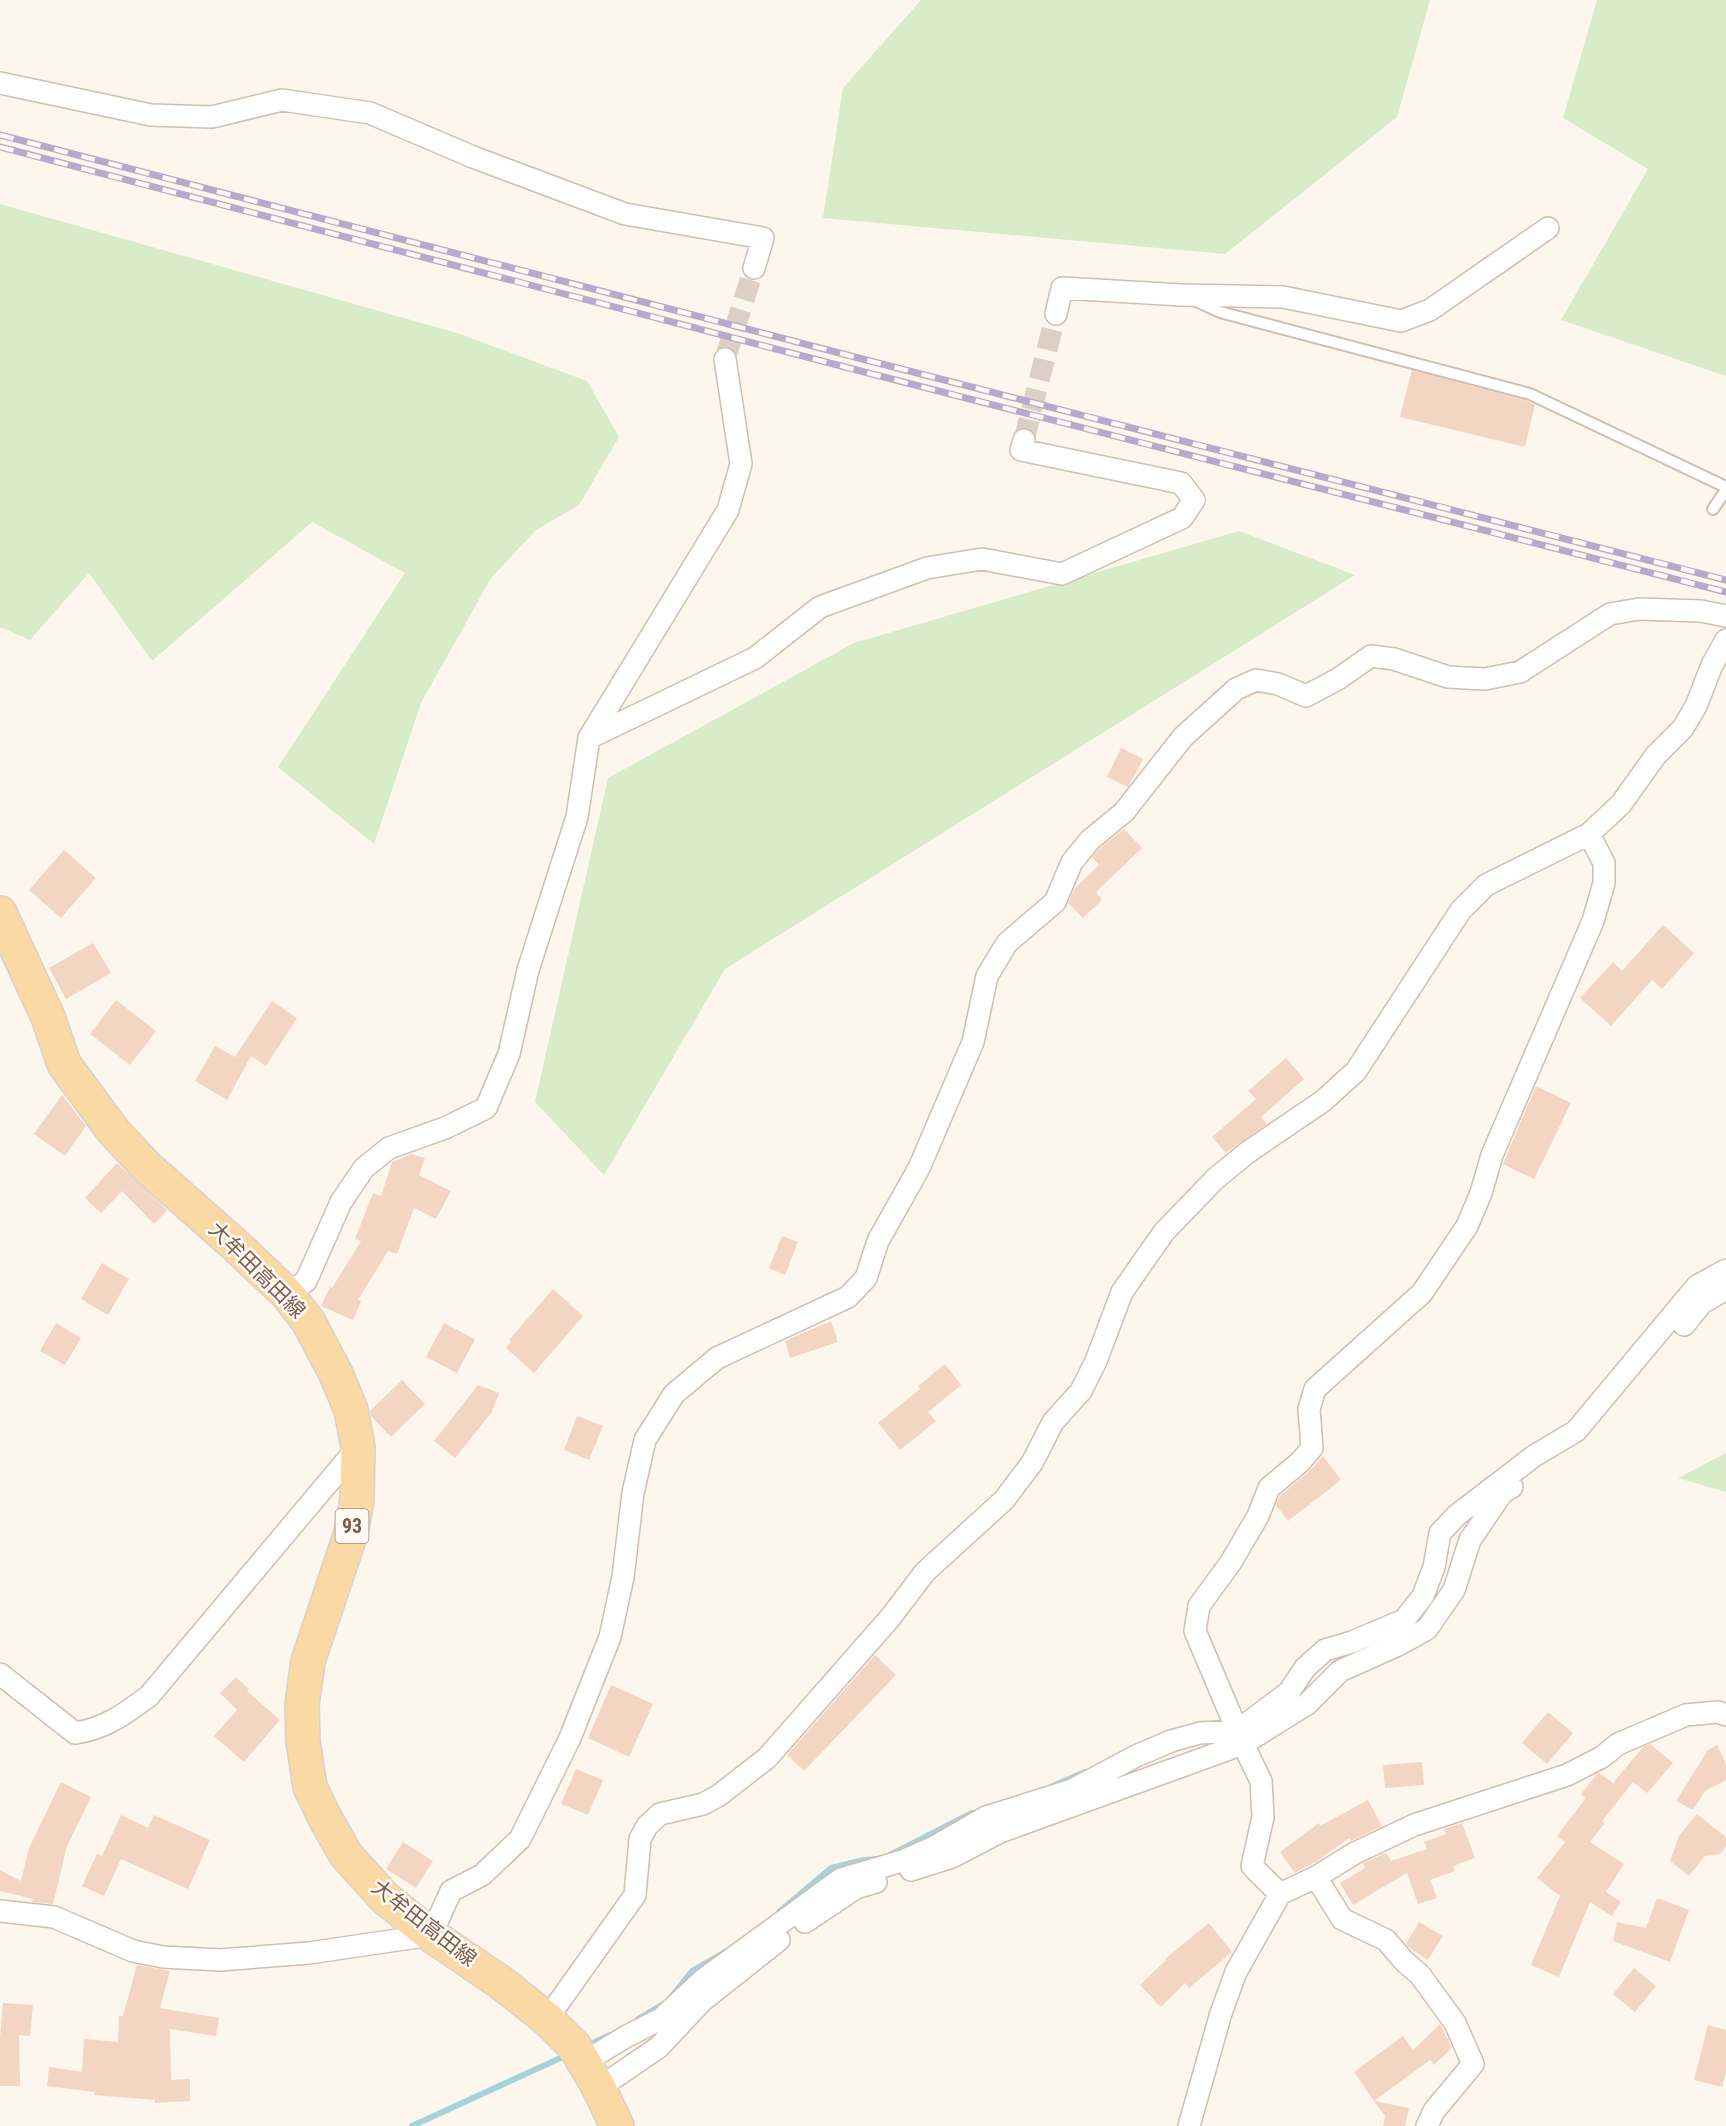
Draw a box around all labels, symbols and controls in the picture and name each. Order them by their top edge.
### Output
street label: 大牟田高田線 [204,1217,310,1323]
road number: 93 [336,1509,368,1543]
street label: 大牟田高田線 [367,1875,481,1971]

